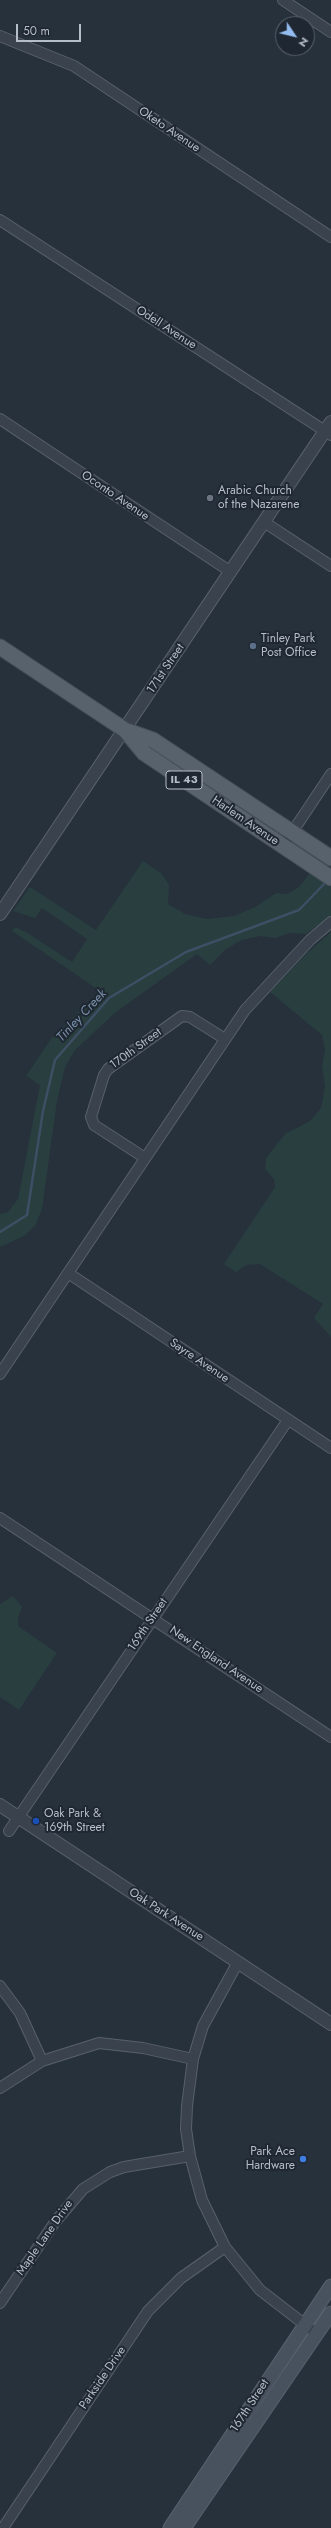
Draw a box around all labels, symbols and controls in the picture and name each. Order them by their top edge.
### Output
scale bar [18,16,83,42]
north arrow [275,16,315,56]
text: 50 m [23,22,50,40]
text: N [295,34,313,50]
street label: Oketo Avenue [135,104,203,156]
street label: Odell Avenue [133,303,199,353]
street label: Oconto Avenue [78,468,152,524]
place label: Arabic Church of the Nazarene [218,484,300,512]
marker: Arabic Church of the Nazarene [205,493,215,503]
place label: Tinley Park Post Office [261,632,316,660]
street label: 171st Street [144,641,188,697]
marker: Tinley Park Post Office [248,641,258,651]
road number: IL 43 [166,771,202,789]
street label: Harlem Avenue [209,793,281,849]
water label: Tinley Creek [54,987,110,1045]
street label: 170th Street [107,1025,165,1073]
street label: Sayre Avenue [167,1336,231,1386]
street label: 169th Street [125,1596,171,1654]
street label: New England Avenue [167,1623,265,1697]
place label: Oak Park & 169th Street [44,1807,105,1835]
marker: Oak Park & 169th Street [31,1816,41,1826]
street label: Oak Park Avenue [126,1885,206,1945]
place label: Park Ace Hardware [246,2145,295,2173]
marker: Park Ace Hardware [298,2154,308,2164]
street label: Maple Lane Drive [14,2197,76,2279]
street label: Parkside Drive [77,2344,129,2412]
street label: 167th Street [228,2377,272,2435]

